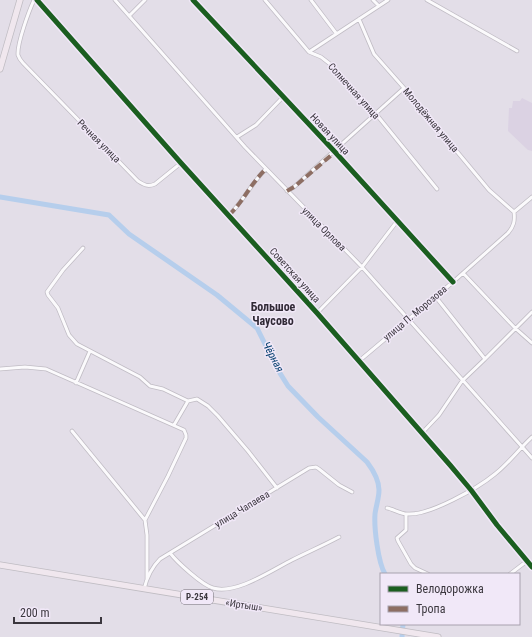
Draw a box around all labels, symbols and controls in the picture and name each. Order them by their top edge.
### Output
street label: Солнечная улица [326,61,382,121]
street label: Молодёжная улица [401,86,461,154]
street label: Новая улица [308,111,352,157]
street label: Речная улица [75,117,123,165]
street label: улица Орлова [300,205,348,253]
street label: Советская улица [268,245,323,305]
street label: улица П. Морозова [381,283,449,343]
district label: Большое Чаусово [251,300,296,328]
water label: Чёрная [260,340,286,374]
street label: улица Чапаева [213,488,271,530]
legend [380,573,520,625]
text: Велодорожка [416,582,484,596]
road number: Р-254 [181,590,213,604]
street label: «Иртыш» [225,597,263,613]
scale bar [14,599,101,625]
text: Тропа [416,602,446,616]
text: 200 m [20,606,50,620]

